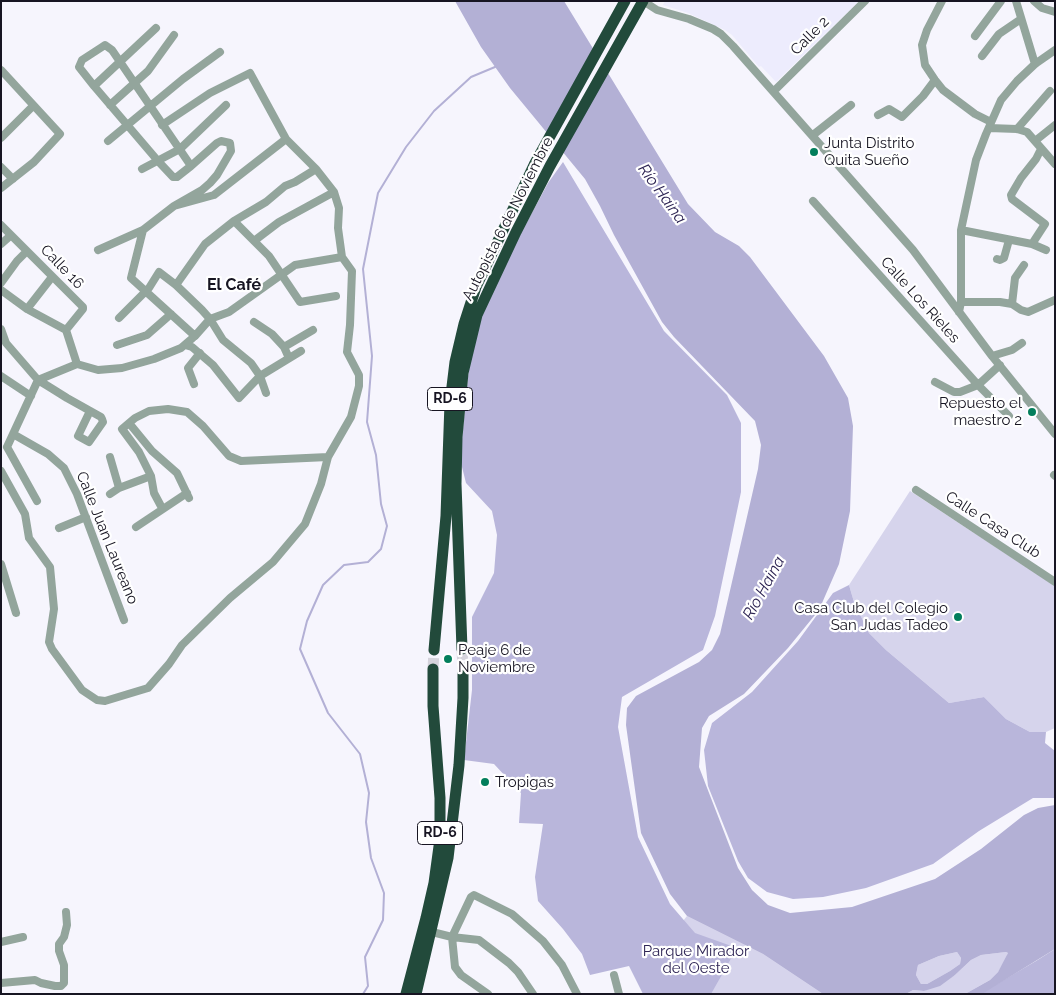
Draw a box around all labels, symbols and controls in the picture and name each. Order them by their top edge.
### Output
street label: Calle 2 [787,13,833,59]
street label: Autopista 6 de Noviembre [459,134,557,304]
place label: Junta Distrito Quita Sueño [824,134,914,169]
marker: Junta Distrito Quita Sueño [808,146,820,158]
water label: Río Haina [634,160,690,228]
street label: Calle 16 [37,241,87,293]
street label: Calle Los Rieles [877,253,963,347]
district label: El Café [207,275,261,295]
road number: RD-6 [428,388,472,410]
place label: Repuesto el maestro 2 [939,394,1022,429]
marker: Repuesto el maestro 2 [1026,406,1038,418]
street label: Calle Juan Laureano [72,469,142,607]
street label: Calle Casa Club [942,488,1044,562]
water label: Río Haina [739,553,789,623]
place label: Casa Club del Colegio San Judas Tadeo [794,599,948,634]
marker: Casa Club del Colegio San Judas Tadeo [952,611,964,623]
place label: Peaje 6 de Noviembre [458,641,535,676]
marker: Peaje 6 de Noviembre [442,653,454,665]
place label: Tropigas [495,773,554,791]
marker: Tropigas [479,776,491,788]
road number: RD-6 [418,821,462,844]
park label: Parque Mirador del Oeste [643,942,749,977]

